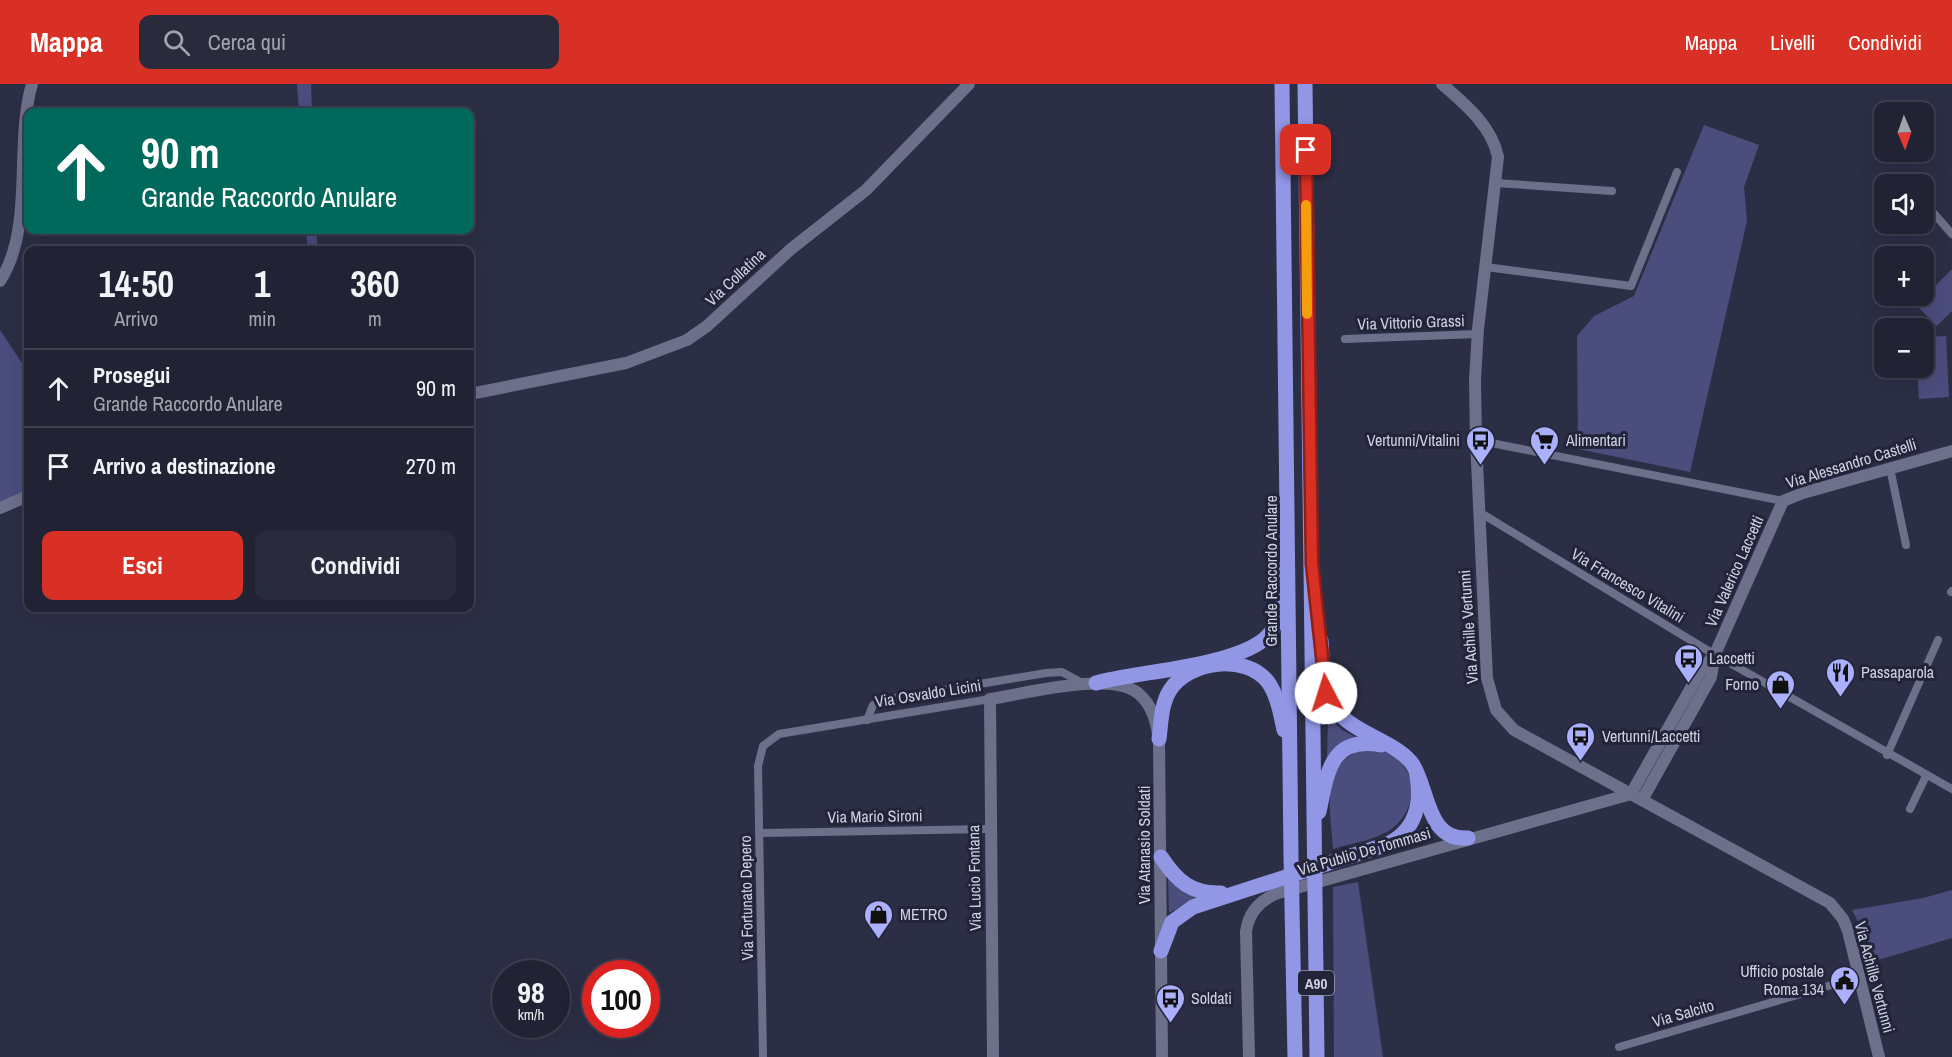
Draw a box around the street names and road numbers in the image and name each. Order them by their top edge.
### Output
street label: Via Collatina [700,243,770,311]
street label: Via Vittorio Grassi [1357,309,1465,335]
street label: Via Alessandro Castelli [1783,433,1919,493]
street label: Grande Raccordo Anulare [1260,495,1282,647]
street label: Via Valerico Laccetti [1700,512,1768,630]
street label: Via Francesco Vitalini [1567,542,1689,628]
street label: Via Achille Vertunni [1453,569,1483,685]
street label: Via Osvaldo Licini [873,674,983,712]
street label: Via Atanasio Soldati [1133,786,1155,904]
street label: Via Mario Sironi [827,804,923,828]
street label: Via Publio De Tommasi [1295,821,1433,881]
street label: Via Lucio Fontana [962,824,986,931]
street label: Via Fortunato Depero [734,835,758,961]
street label: Via Achille Vertunni [1850,919,1900,1035]
road number: A90 [1298,971,1334,995]
street label: Via Salcito [1650,994,1716,1032]

